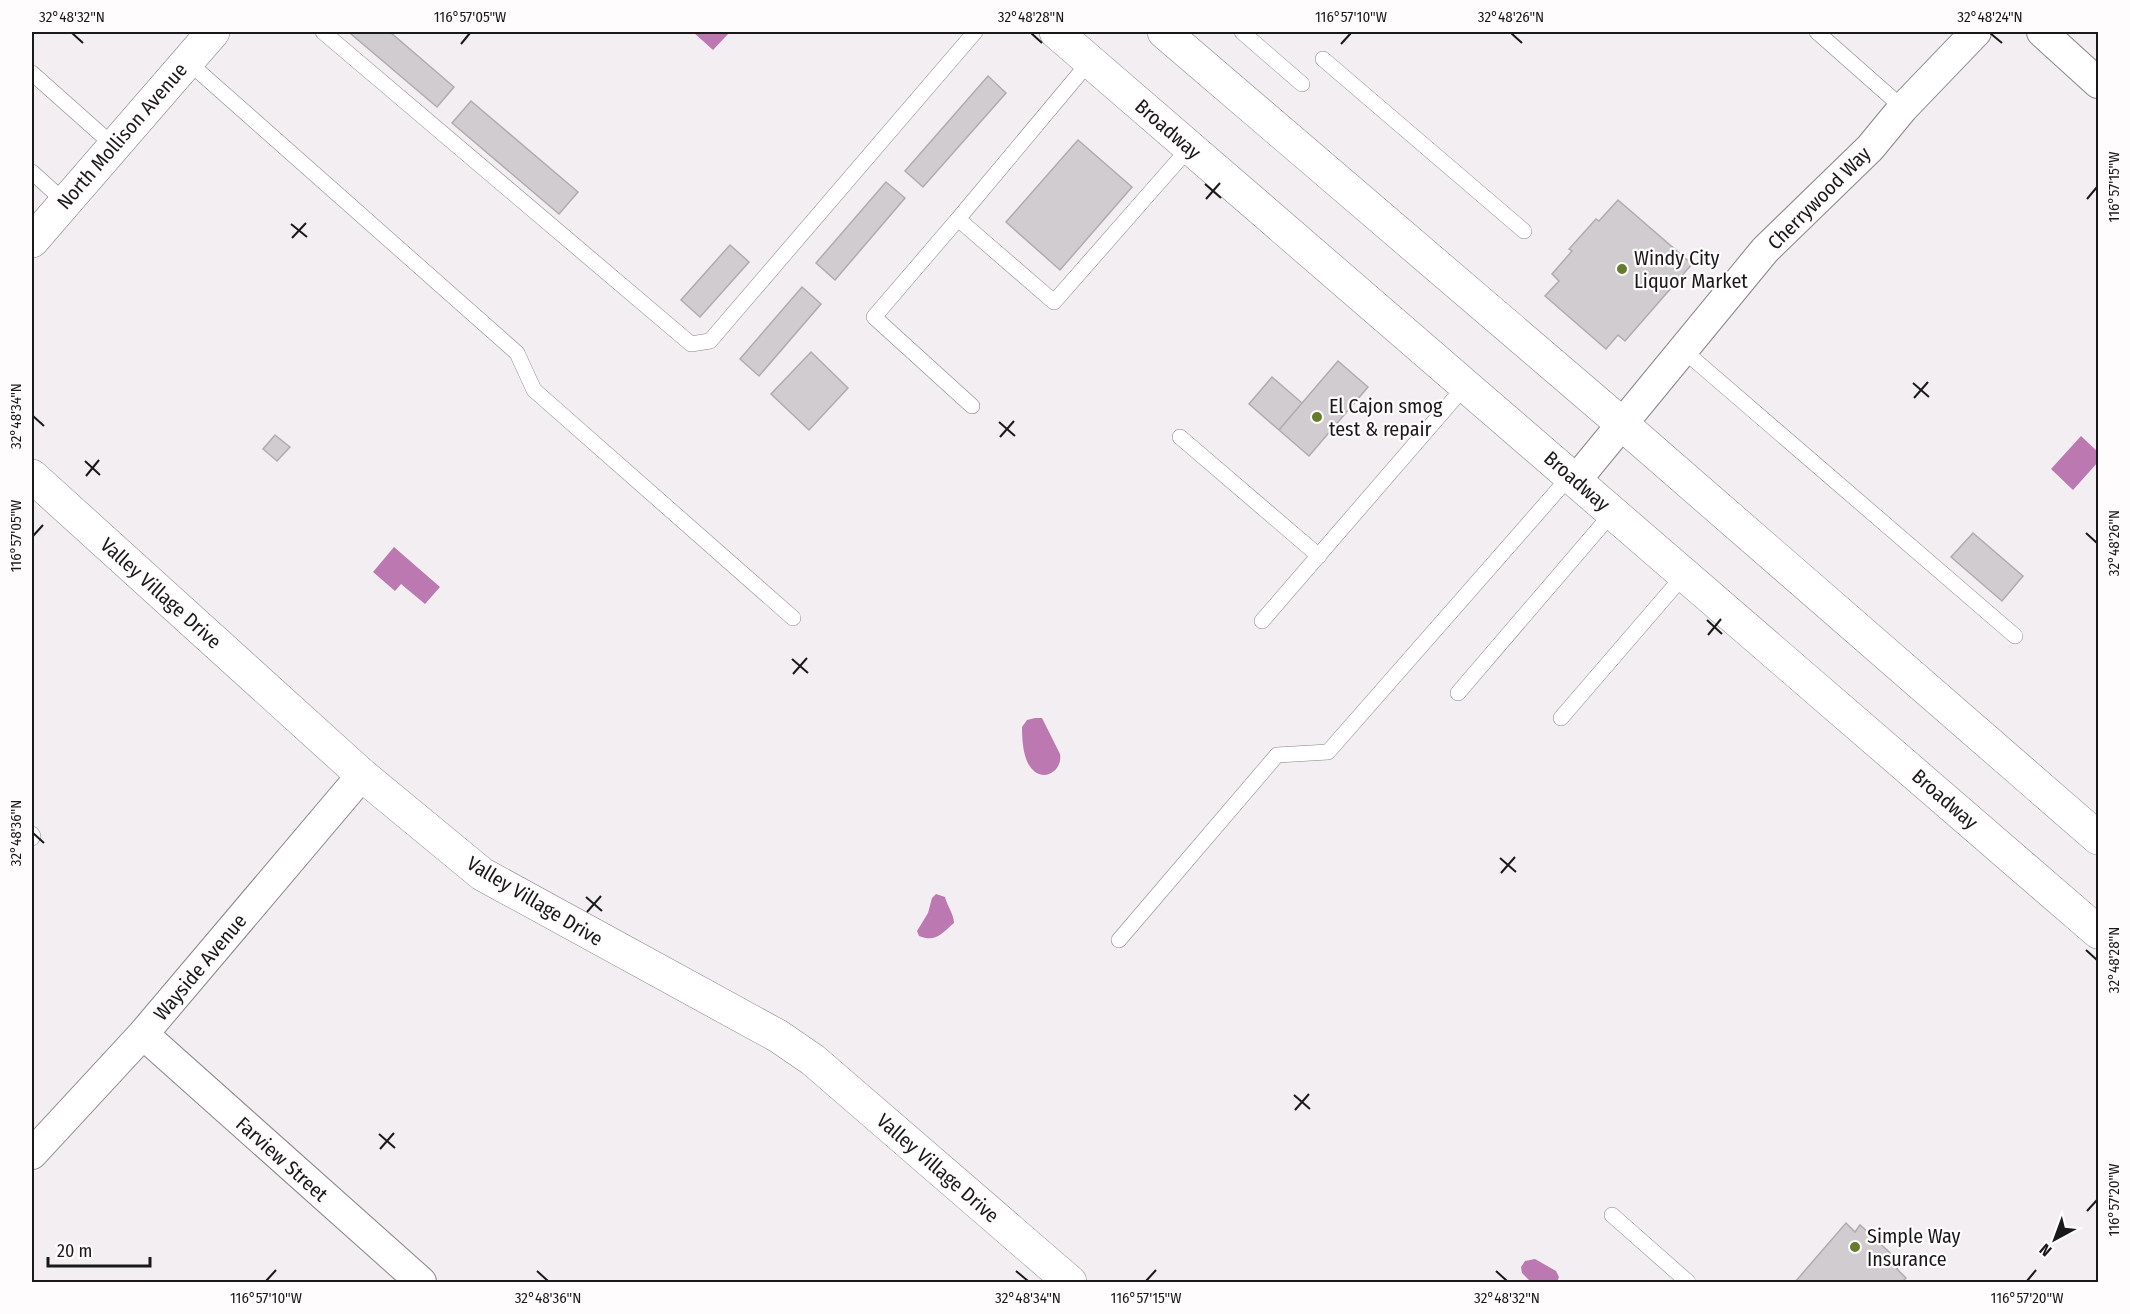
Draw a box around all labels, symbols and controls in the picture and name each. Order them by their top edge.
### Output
text: 32°48'32"N [39,8,105,26]
text: 116°57'05"W [434,8,506,26]
text: 32°48'28"N [998,8,1064,26]
text: 116°57'10"W [1315,8,1387,26]
text: 32°48'26"N [1478,8,1544,26]
text: 32°48'24"N [1957,8,2023,26]
street label: North Mollison Avenue [52,58,192,214]
street label: Broadway [1130,94,1206,164]
street label: Cherrywood Way [1763,142,1875,254]
text: 116°57'15"W [2105,152,2123,222]
place label: Windy City Liquor Market [1634,246,1748,293]
marker: Windy City Liquor Market [1615,262,1629,276]
text: 32°48'34"N [7,383,25,449]
place label: El Cajon smog test & repair [1329,394,1443,441]
marker: El Cajon smog test & repair [1310,410,1324,424]
street label: Broadway [1539,446,1615,516]
text: 116°57'05"W [7,500,25,572]
text: 32°48'26"N [2105,510,2123,576]
street label: Valley Village Drive [96,533,226,653]
street label: Broadway [1907,764,1983,834]
text: 32°48'36"N [7,800,25,866]
street label: Valley Village Drive [463,851,607,951]
street label: Wayside Avenue [148,909,252,1025]
text: 32°48'28"N [2105,927,2123,993]
street label: Valley Village Drive [872,1108,1004,1228]
street label: Farview Street [231,1112,333,1207]
text: 116°57'20"W [2105,1164,2123,1236]
north arrow [2025,1209,2085,1269]
place label: Simple Way Insurance [1867,1224,1961,1271]
scale bar [48,1230,150,1268]
text: 20 m [57,1240,92,1262]
marker: Simple Way Insurance [1848,1240,1862,1254]
text: N [2036,1240,2055,1260]
text: 116°57'10"W [230,1289,302,1307]
text: 32°48'36"N [515,1289,581,1307]
text: 32°48'34"N [995,1289,1061,1307]
text: 116°57'15"W [1111,1289,1181,1307]
text: 32°48'32"N [1474,1289,1540,1307]
text: 116°57'20"W [1991,1289,2063,1307]

